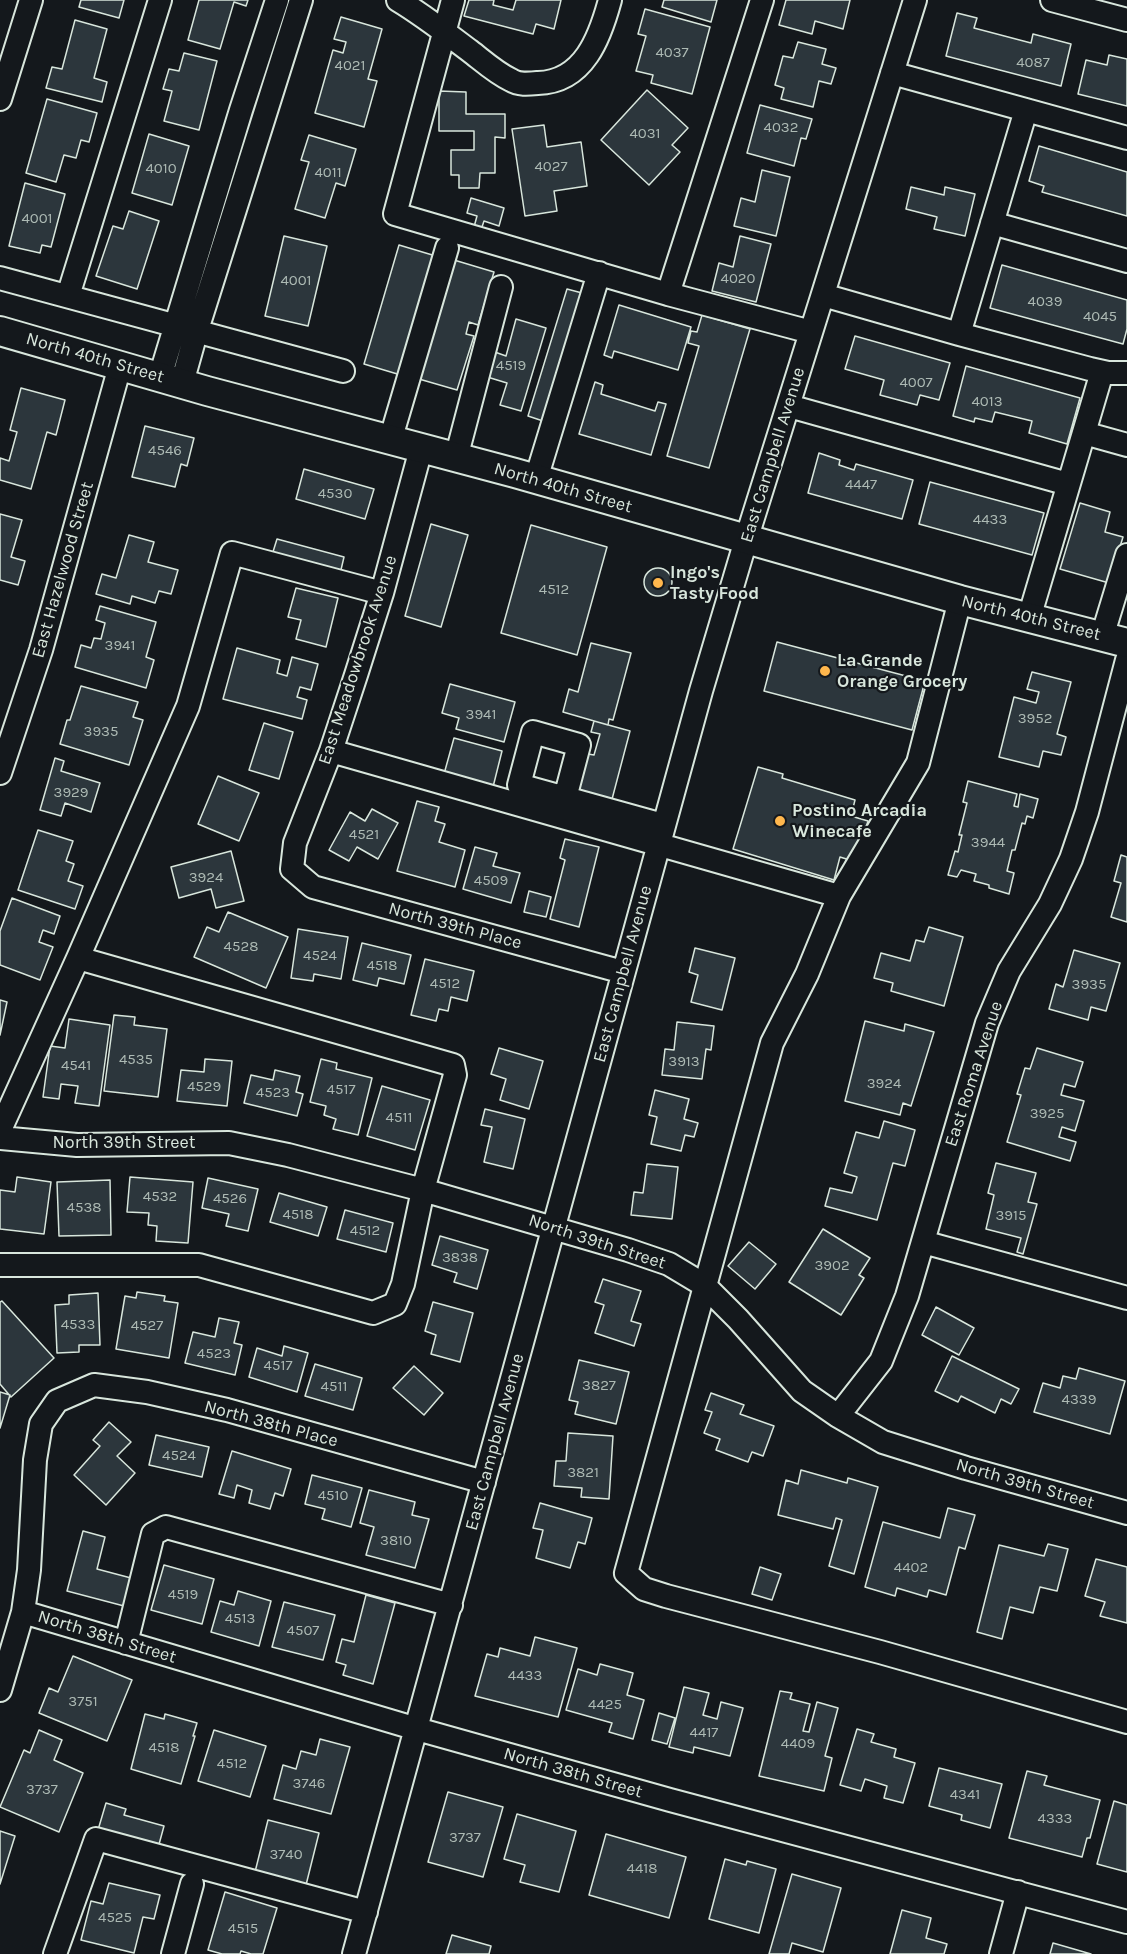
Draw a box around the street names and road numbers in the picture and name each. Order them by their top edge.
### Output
street label: North 40th Street [23,328,167,388]
street label: East Campbell Avenue [736,365,810,545]
street label: North 40th Street [491,458,635,518]
street label: East Hazelwood Street [27,479,99,661]
street label: East Meadowbrook Avenue [314,553,402,767]
street label: North 40th Street [959,590,1103,646]
street label: East Campbell Avenue [589,883,657,1065]
street label: North 39th Place [386,898,524,954]
street label: East Roma Avenue [940,999,1008,1149]
street label: North 39th Street [53,1132,195,1154]
street label: North 39th Street [526,1210,668,1274]
street label: East Campbell Avenue [461,1351,529,1533]
street label: North 38th Place [202,1396,340,1452]
street label: North 39th Street [953,1454,1097,1514]
street label: North 38th Street [35,1606,179,1668]
street label: North 38th Street [501,1743,645,1803]

